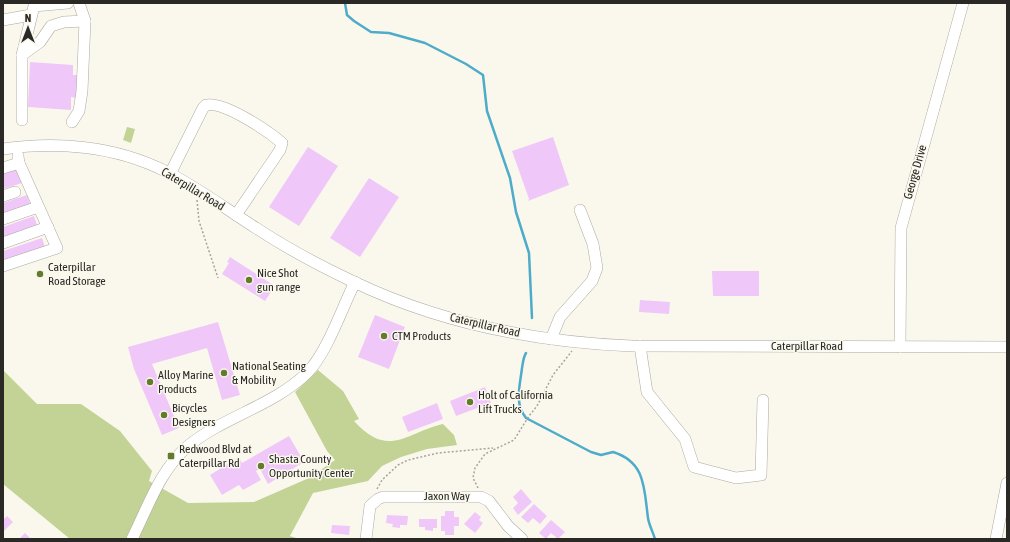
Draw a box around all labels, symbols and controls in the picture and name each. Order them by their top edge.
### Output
north arrow [8,8,48,48]
text: N [25,12,31,24]
street label: George Drive [901,143,929,201]
street label: Caterpillar Road [159,165,227,213]
place label: Caterpillar Road Storage [48,260,106,288]
place label: Nice Shot gun range [257,266,301,294]
marker: Caterpillar Road Storage [35,269,45,279]
marker: Nice Shot gun range [244,275,254,285]
street label: Caterpillar Road [448,310,522,340]
place label: CTM Products [392,329,451,343]
marker: CTM Products [379,331,389,341]
street label: Caterpillar Road [771,339,843,353]
place label: National Seating & Mobility [232,359,307,387]
place label: Alloy Marine Products [158,368,213,396]
marker: National Seating & Mobility [219,368,229,378]
marker: Alloy Marine Products [145,377,155,387]
place label: Holt of California Lift Trucks [478,388,553,416]
marker: Holt of California Lift Trucks [465,397,475,407]
place label: Bicycles Designers [172,401,215,429]
marker: Bicycles Designers [159,410,169,420]
place label: Redwood Blvd at Caterpillar Rd [179,442,252,470]
marker: Redwood Blvd at Caterpillar Rd [166,451,176,461]
place label: Shasta County Opportunity Center [269,452,354,480]
marker: Shasta County Opportunity Center [256,461,266,471]
street label: Jaxon Way [424,489,470,503]

